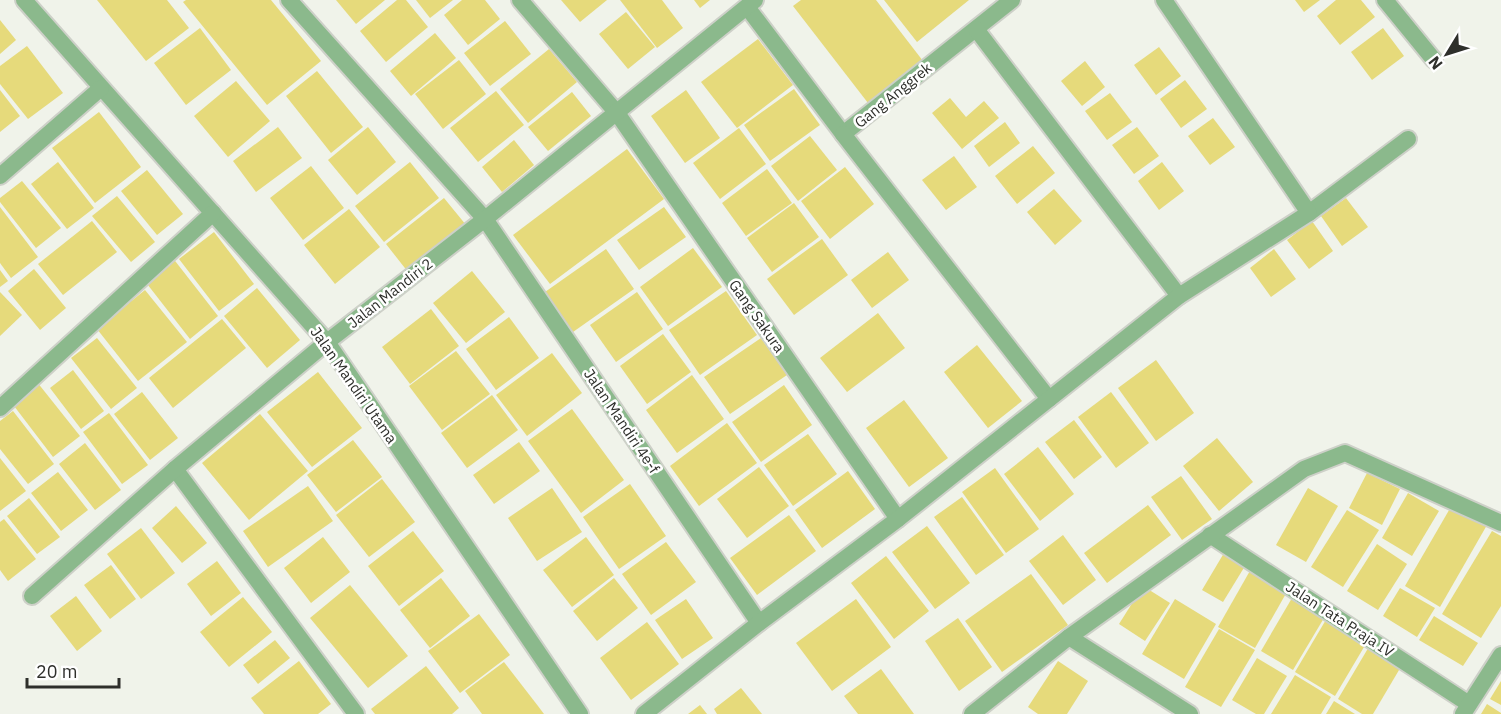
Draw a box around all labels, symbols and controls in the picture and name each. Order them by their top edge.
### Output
north arrow [1417,24,1477,84]
text: N [1424,53,1447,74]
street label: Gang Anggrek [850,58,936,132]
street label: Jalan Mandiri 2 [344,254,436,332]
street label: Gang Sakura [725,276,789,356]
street label: Jalan Mandiri Utama [307,323,401,447]
street label: Jalan Mandiri 4e-f [580,365,664,477]
street label: Jalan Tata Praja IV [1282,577,1398,661]
scale bar [27,651,118,689]
text: 20 m [36,660,78,683]

